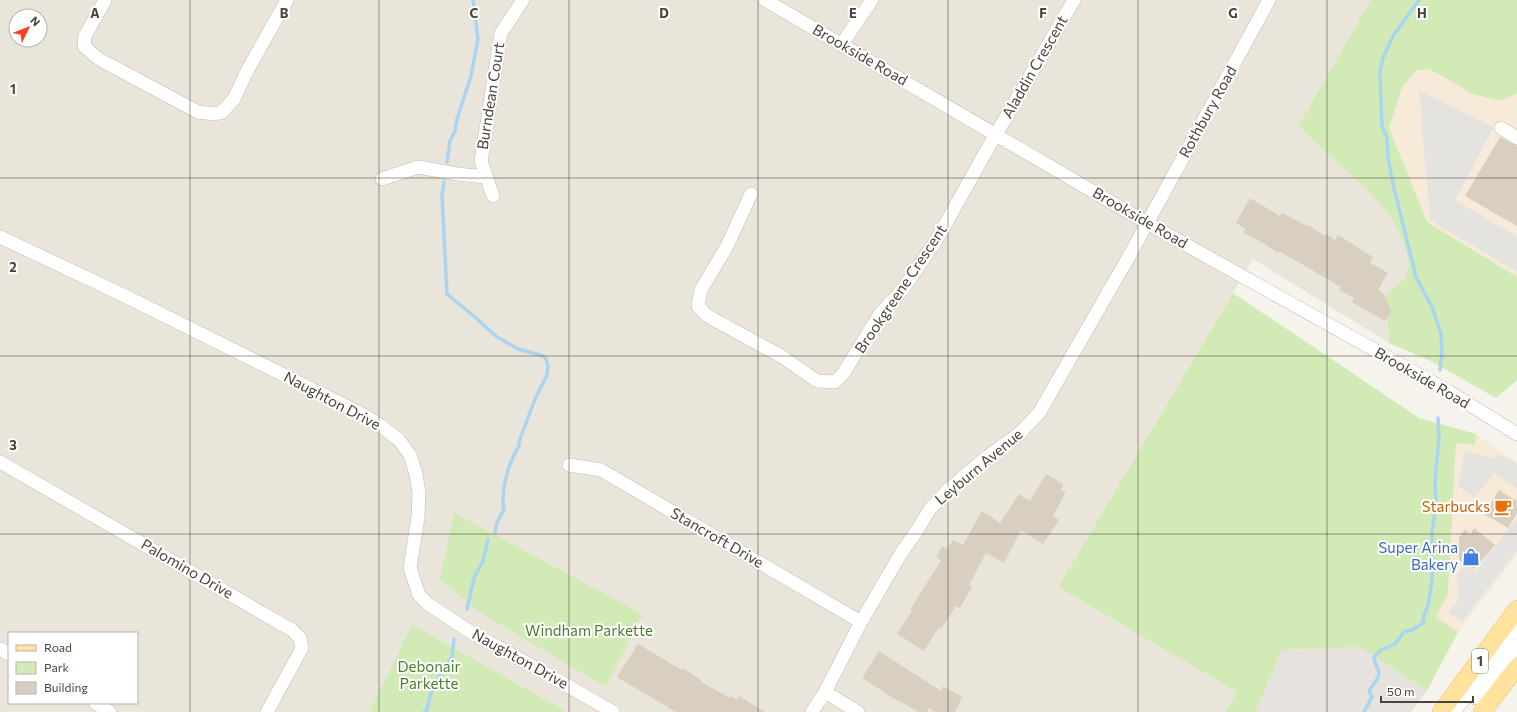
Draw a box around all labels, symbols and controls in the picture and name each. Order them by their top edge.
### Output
text: A [90,5,100,21]
text: B [280,5,289,21]
text: C [470,5,479,21]
text: D [659,5,669,21]
text: E [849,5,857,21]
text: F [1039,5,1047,21]
text: G [1228,5,1238,21]
text: H [1417,5,1427,21]
north arrow [8,8,48,48]
street label: Aladdin Crescent [997,12,1071,121]
text: N [28,13,43,28]
street label: Brookside Road [810,20,911,89]
street label: Burndean Court [473,41,507,151]
street label: Rothbury Road [1175,63,1240,161]
text: 1 [10,81,16,97]
street label: Brookside Road [1090,183,1191,252]
street label: Brookgreene Crescent [850,221,950,356]
text: 2 [9,259,17,275]
street label: Brookside Road [1372,343,1473,412]
street label: Naughton Drive [281,367,384,433]
street label: Leyburn Avenue [931,424,1026,508]
text: 3 [9,437,17,453]
place label: Starbucks [1422,497,1490,515]
cafe icon: Starbucks [1493,497,1513,517]
street label: Stancroft Drive [668,503,767,571]
street label: Palomino Drive [138,534,237,602]
place label: Super Arina Bakery [1379,538,1458,573]
shop icon: Super Arina Bakery [1461,547,1481,567]
park label: Windham Parkette [525,621,653,639]
street label: Naughton Drive [469,624,572,692]
legend [8,632,138,704]
text: Road [44,640,72,654]
road number: 1 [1472,649,1488,673]
park label: Debonair Parkette [397,657,461,692]
text: Park [44,660,70,674]
scale bar [1381,678,1473,704]
text: Building [44,680,88,694]
text: 50 m [1387,684,1415,698]

